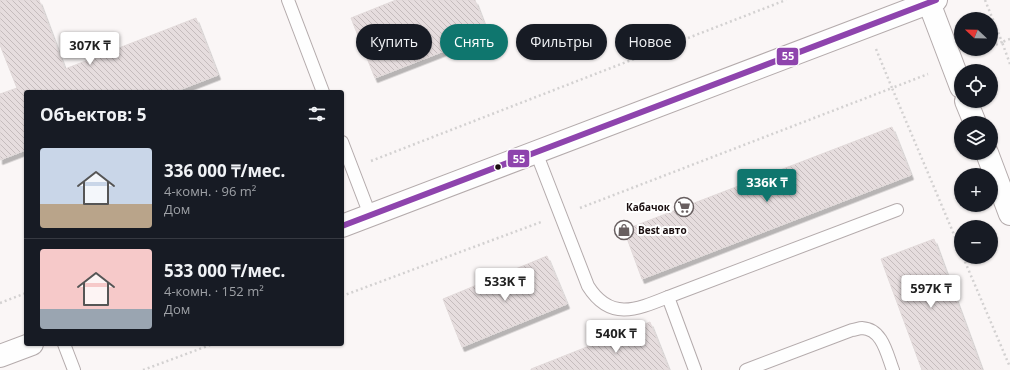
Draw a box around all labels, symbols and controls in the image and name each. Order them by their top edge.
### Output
north arrow [954,12,998,56]
map controls [954,12,998,264]
chip: Купить [356,24,432,60]
chip: Снять [440,24,508,60]
chip: Фильтры [516,24,607,60]
chip: Новое [615,24,686,60]
pin: 307K ₸ [57,32,123,66]
text: 307K ₸ [69,36,111,54]
line badge: 55 [776,47,799,66]
text: 55 [782,48,794,63]
button: locate [954,64,998,108]
text: Объектов: 5 [40,103,146,126]
icon: filters [306,103,328,125]
button: layers [954,116,998,160]
line badge: 55 [507,149,530,168]
text: 55 [513,151,525,166]
text: 336 000 ₸/мес. [164,159,285,182]
unlabelled marker [493,162,503,172]
icon: home [72,164,120,212]
button: + [954,168,998,212]
pin: 336K ₸ [734,169,800,203]
text: 336K ₸ [746,173,788,191]
text: 4-комн. · 96 m² [164,182,256,200]
supermarket icon: Кабачок [673,196,695,218]
text: Дом [164,200,190,218]
place label: Кабачок [626,200,671,214]
shop icon: Best авто [613,219,635,241]
button: − [954,220,998,264]
place label: Best авто [638,223,687,237]
text: 533 000 ₸/мес. [164,259,285,282]
icon: home [72,265,120,313]
pin: 533K ₸ [472,268,538,302]
text: 533K ₸ [484,272,526,290]
pin: 597K ₸ [898,275,964,309]
text: 597K ₸ [910,279,952,297]
text: 4-комн. · 152 m² [164,282,264,300]
text: Дом [164,300,190,318]
pin: 540K ₸ [583,320,649,354]
text: 540K ₸ [595,324,637,342]

